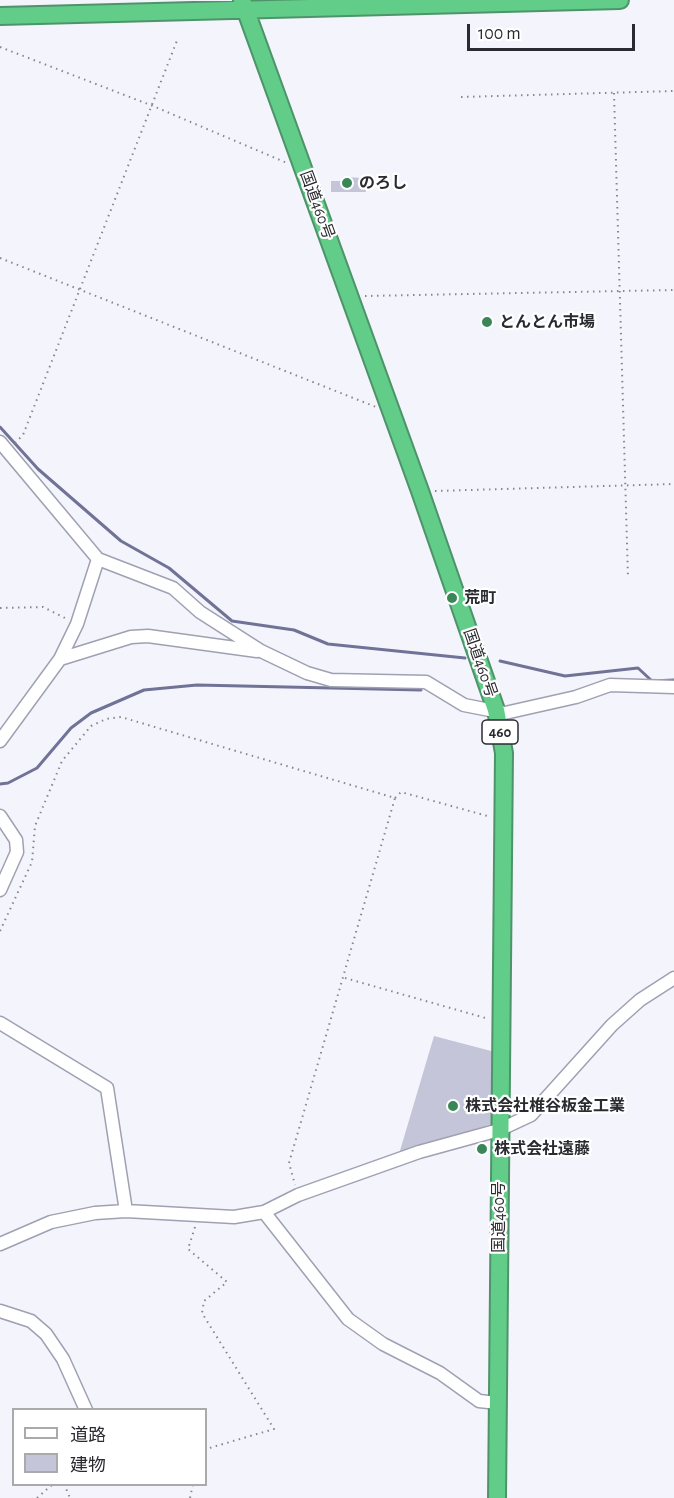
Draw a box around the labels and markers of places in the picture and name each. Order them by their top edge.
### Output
place label: のろし [359,173,407,193]
marker: のろし [340,176,354,190]
place label: とんとん市場 [499,312,595,332]
marker: とんとん市場 [480,315,494,329]
place label: 荒町 [464,588,496,608]
marker: 荒町 [445,591,459,605]
place label: 株式会社椎谷板金工業 [465,1096,625,1116]
marker: 株式会社椎谷板金工業 [446,1099,460,1113]
place label: 株式会社遠藤 [494,1139,590,1159]
marker: 株式会社遠藤 [475,1142,489,1156]

